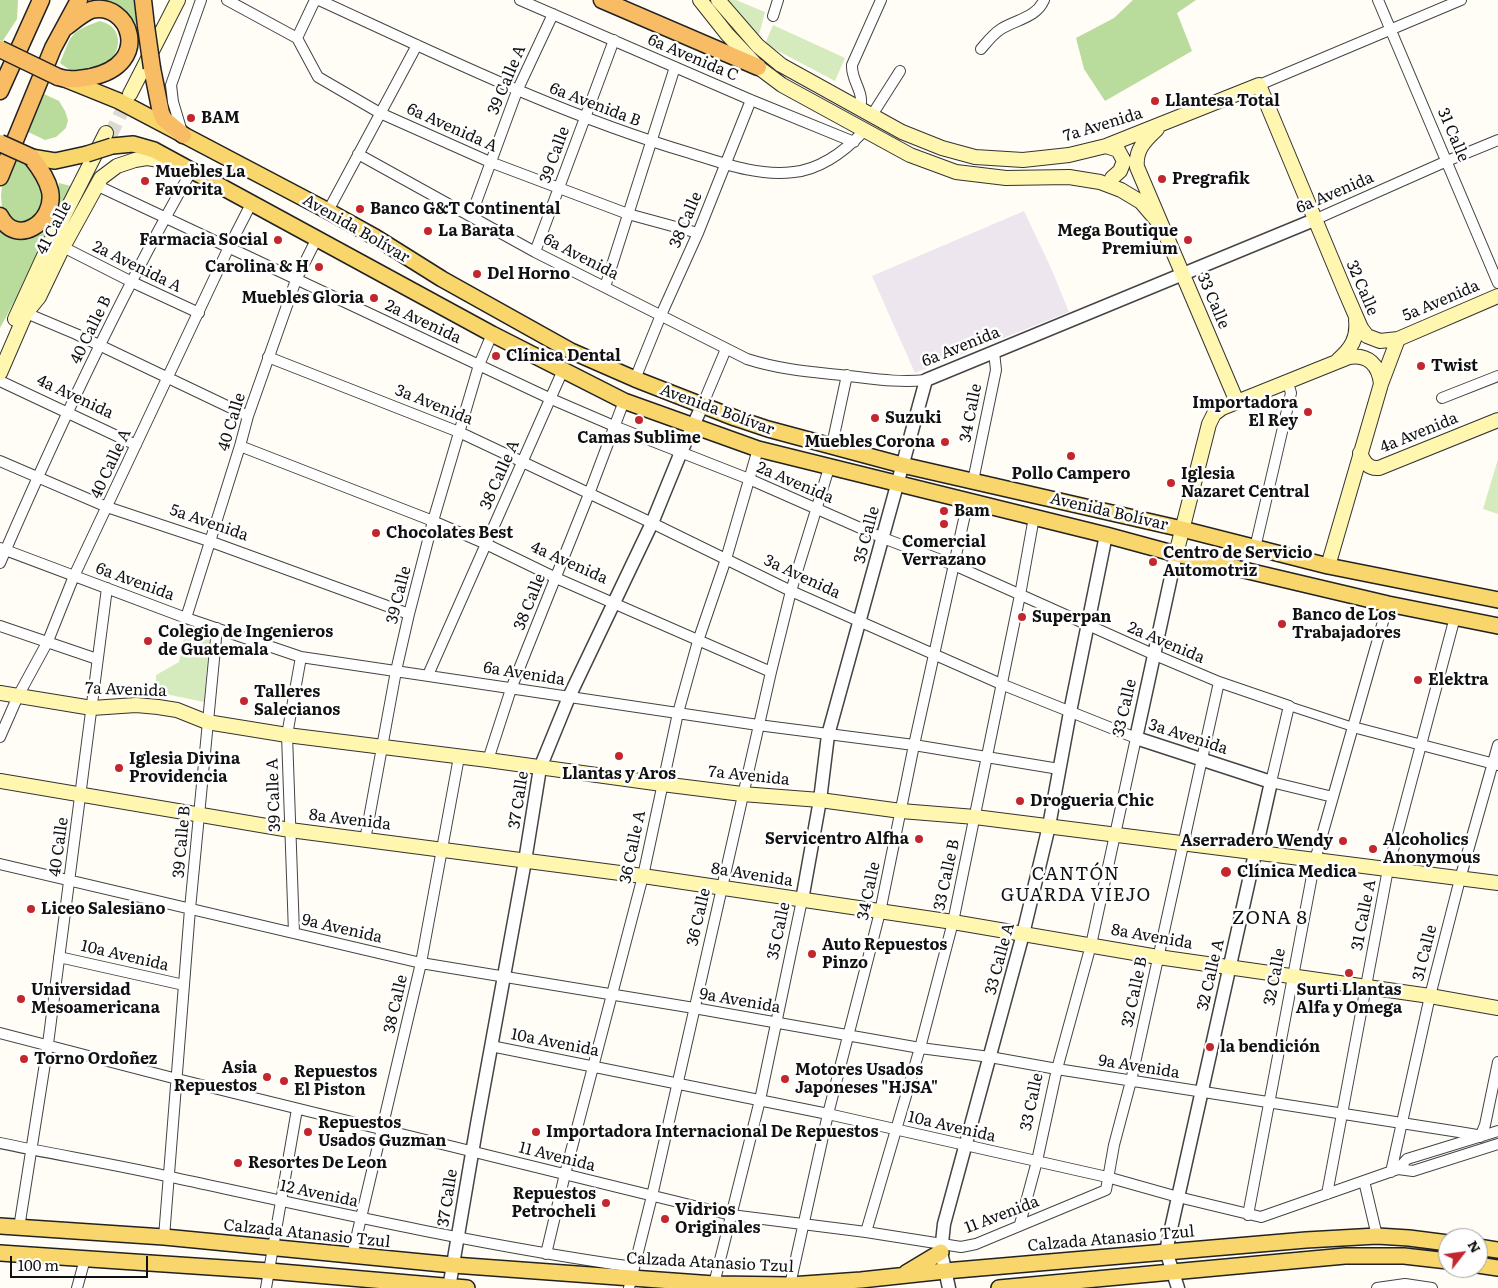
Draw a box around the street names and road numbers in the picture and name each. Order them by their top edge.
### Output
street label: 6a Avenida C [645,30,741,86]
street label: 39 Calle A [484,42,530,118]
street label: 6a Avenida B [547,79,643,131]
street label: 6a Avenida A [404,99,500,157]
street label: 7a Avenida [1061,104,1145,146]
street label: 31 Calle [1433,105,1473,165]
street label: 39 Calle [536,124,574,186]
street label: 6a Avenida [1293,168,1377,218]
street label: 38 Calle [666,189,706,251]
street label: Avenida Bolívar [299,191,413,267]
street label: 41 Calle [32,198,76,258]
street label: 6a Avenida [540,230,622,284]
street label: 2a Avenida A [89,237,185,297]
street label: 32 Calle [1342,258,1382,318]
street label: 33 Calle [1193,270,1233,332]
street label: 5a Avenida [1400,276,1482,326]
street label: 40 Calle B [66,293,116,367]
street label: 2a Avenida [382,296,464,348]
street label: 6a Avenida [919,323,1003,371]
street label: 4a Avenida [34,371,116,423]
street label: Avenida Bolívar [657,380,777,440]
street label: 3a Avenida [392,381,476,429]
street label: 34 Calle [956,382,986,444]
street label: 40 Calle [214,391,250,453]
street label: 4a Avenida [1377,409,1461,457]
street label: 40 Calle A [87,426,135,502]
street label: 38 Calle A [476,437,524,513]
street label: 2a Avenida [754,458,836,508]
street label: Avenida Bolívar [1048,489,1170,535]
street label: 5a Avenida [167,501,251,545]
street label: 35 Calle [850,504,884,566]
street label: 4a Avenida [527,537,611,589]
street label: 3a Avenida [761,551,843,603]
street label: 6a Avenida [93,559,177,605]
street label: 39 Calle [383,564,415,626]
street label: 38 Calle [510,571,550,633]
street label: 2a Avenida [1125,618,1207,668]
street label: 6a Avenida [482,658,566,690]
street label: 33 Calle [1109,677,1141,739]
street label: 7a Avenida [85,679,167,701]
street label: 3a Avenida [1146,715,1230,759]
street label: 39 Calle A [263,758,285,832]
street label: 7a Avenida [707,762,791,790]
street label: 37 Calle [505,770,533,830]
street label: 39 Calle B [169,805,195,879]
street label: 8a Avenida [308,805,392,835]
street label: 36 Calle A [616,809,650,885]
street label: 40 Calle [45,816,73,878]
street label: 33 Calle B [930,838,964,912]
street label: 8a Avenida [710,859,794,891]
street label: 34 Calle [853,860,885,922]
street label: 31 Calle A [1348,878,1380,952]
street label: 36 Calle [683,886,715,948]
street label: 35 Calle [764,900,794,962]
street label: 9a Avenida [300,910,384,948]
street label: 8a Avenida [1110,920,1194,954]
street label: 33 Calle A [981,921,1019,997]
street label: 31 Calle [1409,923,1441,983]
street label: 10a Avenida [79,937,171,975]
street label: 32 Calle A [1193,937,1229,1013]
street label: 32 Calle [1260,947,1290,1007]
street label: 32 Calle B [1118,955,1152,1029]
street label: 38 Calle [380,973,412,1035]
street label: 9a Avenida [698,984,782,1018]
street label: 10a Avenida [509,1025,601,1061]
street label: 9a Avenida [1097,1051,1181,1083]
street label: 33 Calle [1017,1071,1047,1133]
street label: 10a Avenida [906,1108,998,1146]
street label: 11 Avenida [517,1138,597,1176]
street label: 37 Calle [434,1168,462,1228]
street label: 12 Avenida [278,1176,360,1212]
street label: 11 Avenida [962,1192,1042,1238]
street label: Calzada Atanasio Tzul [223,1216,391,1252]
street label: Calzada Atanasio Tzul [1027,1222,1195,1256]
street label: Calzada Atanasio Tzul [626,1249,794,1277]

